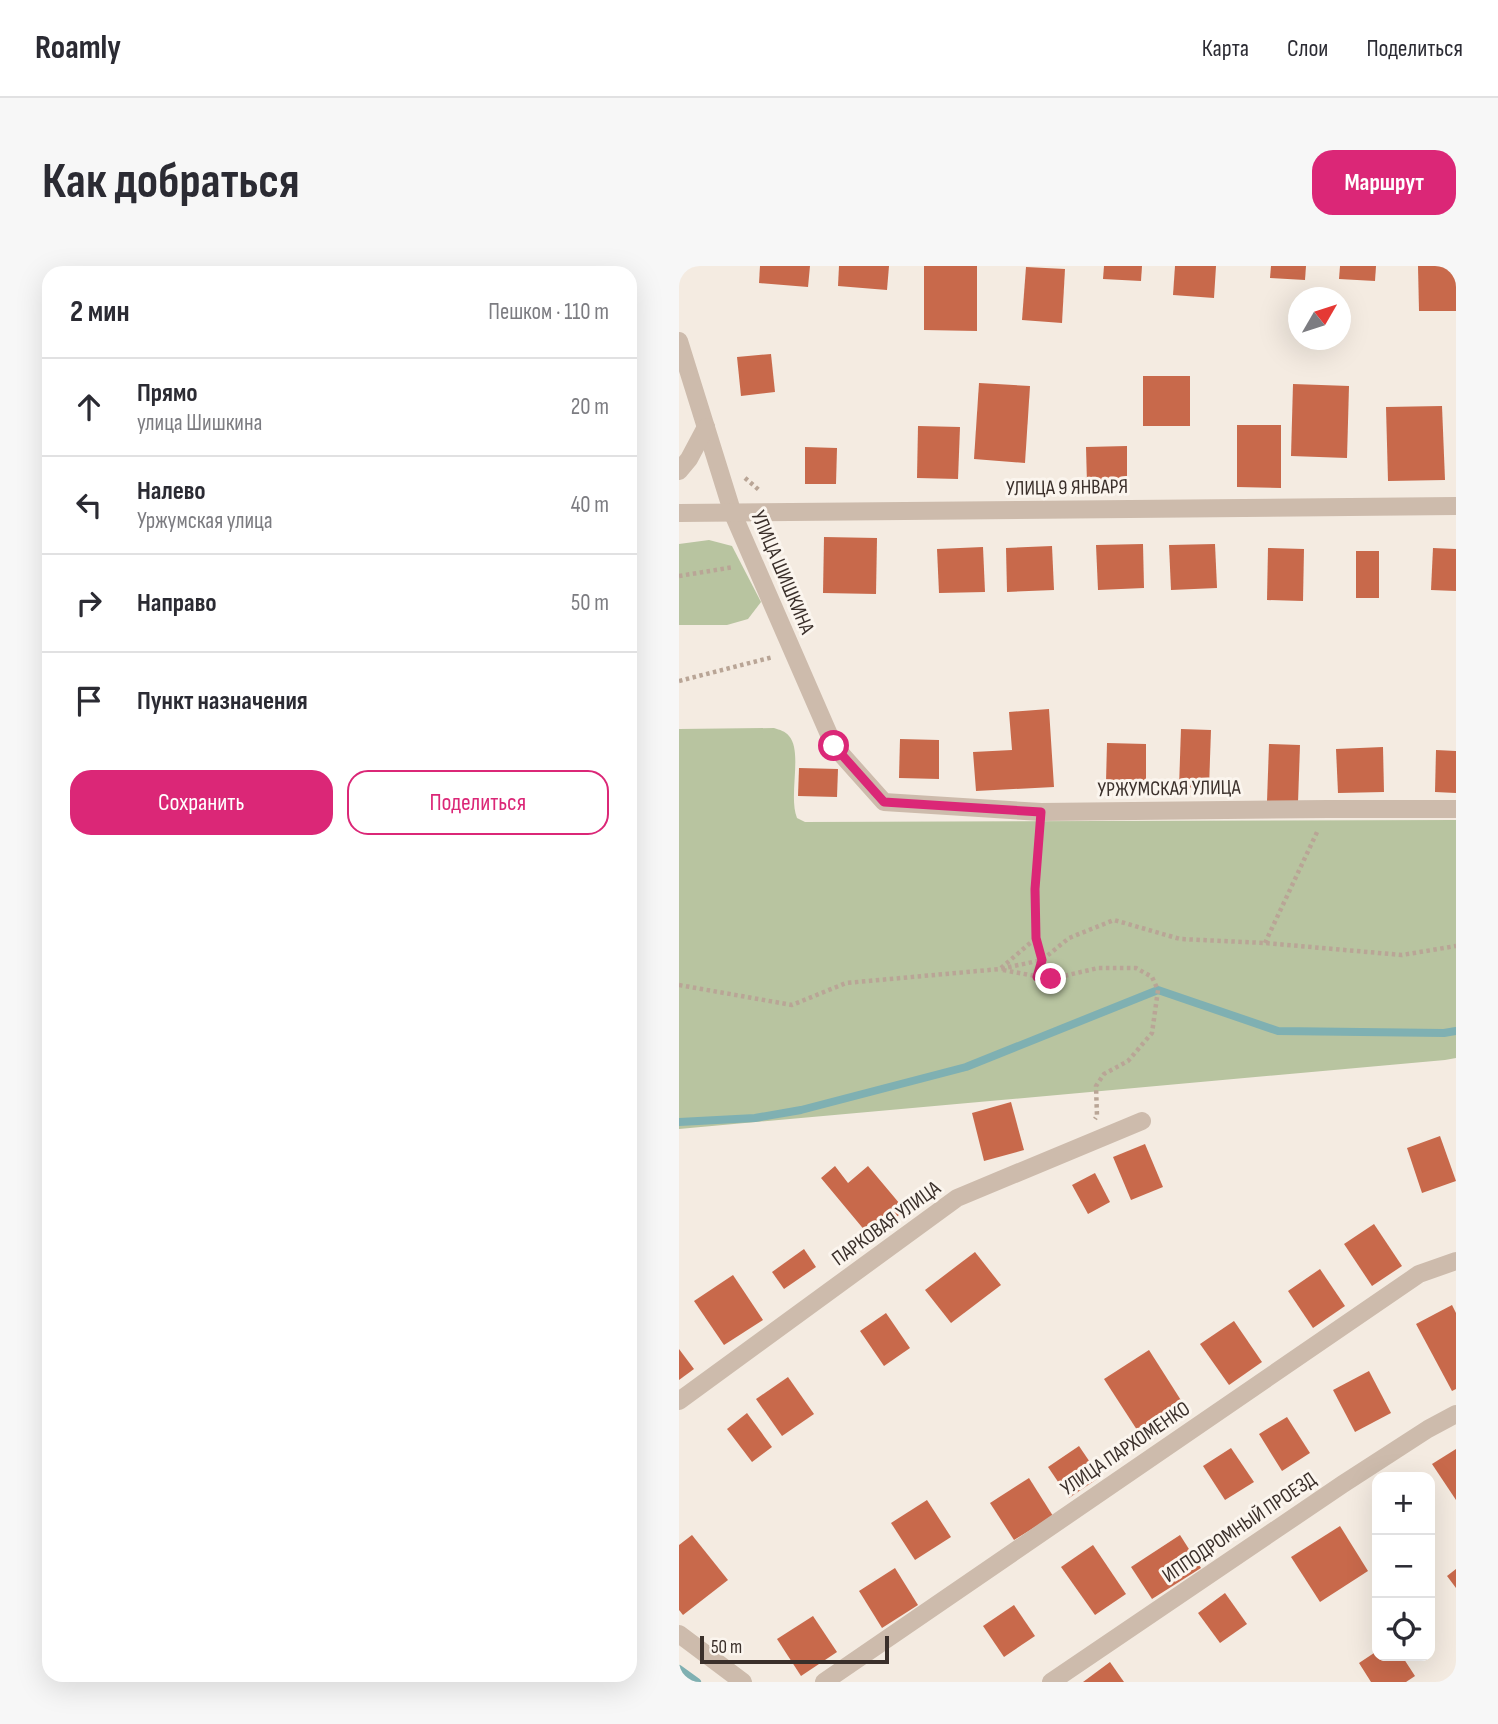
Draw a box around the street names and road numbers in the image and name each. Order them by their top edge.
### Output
street label: УЛИЦА 9 ЯНВАРЯ [1006,474,1128,501]
street label: УЛИЦА ШИШКИНА [745,507,820,638]
street label: УРЖУМСКАЯ УЛИЦА [1097,775,1242,802]
street label: ПАРКОВАЯ УЛИЦА [827,1175,946,1271]
street label: УЛИЦА ПАРХОМЕНКО [1056,1396,1195,1501]
street label: ИППОДРОМНЫЙ ПРОЕЗД [1158,1467,1321,1588]

